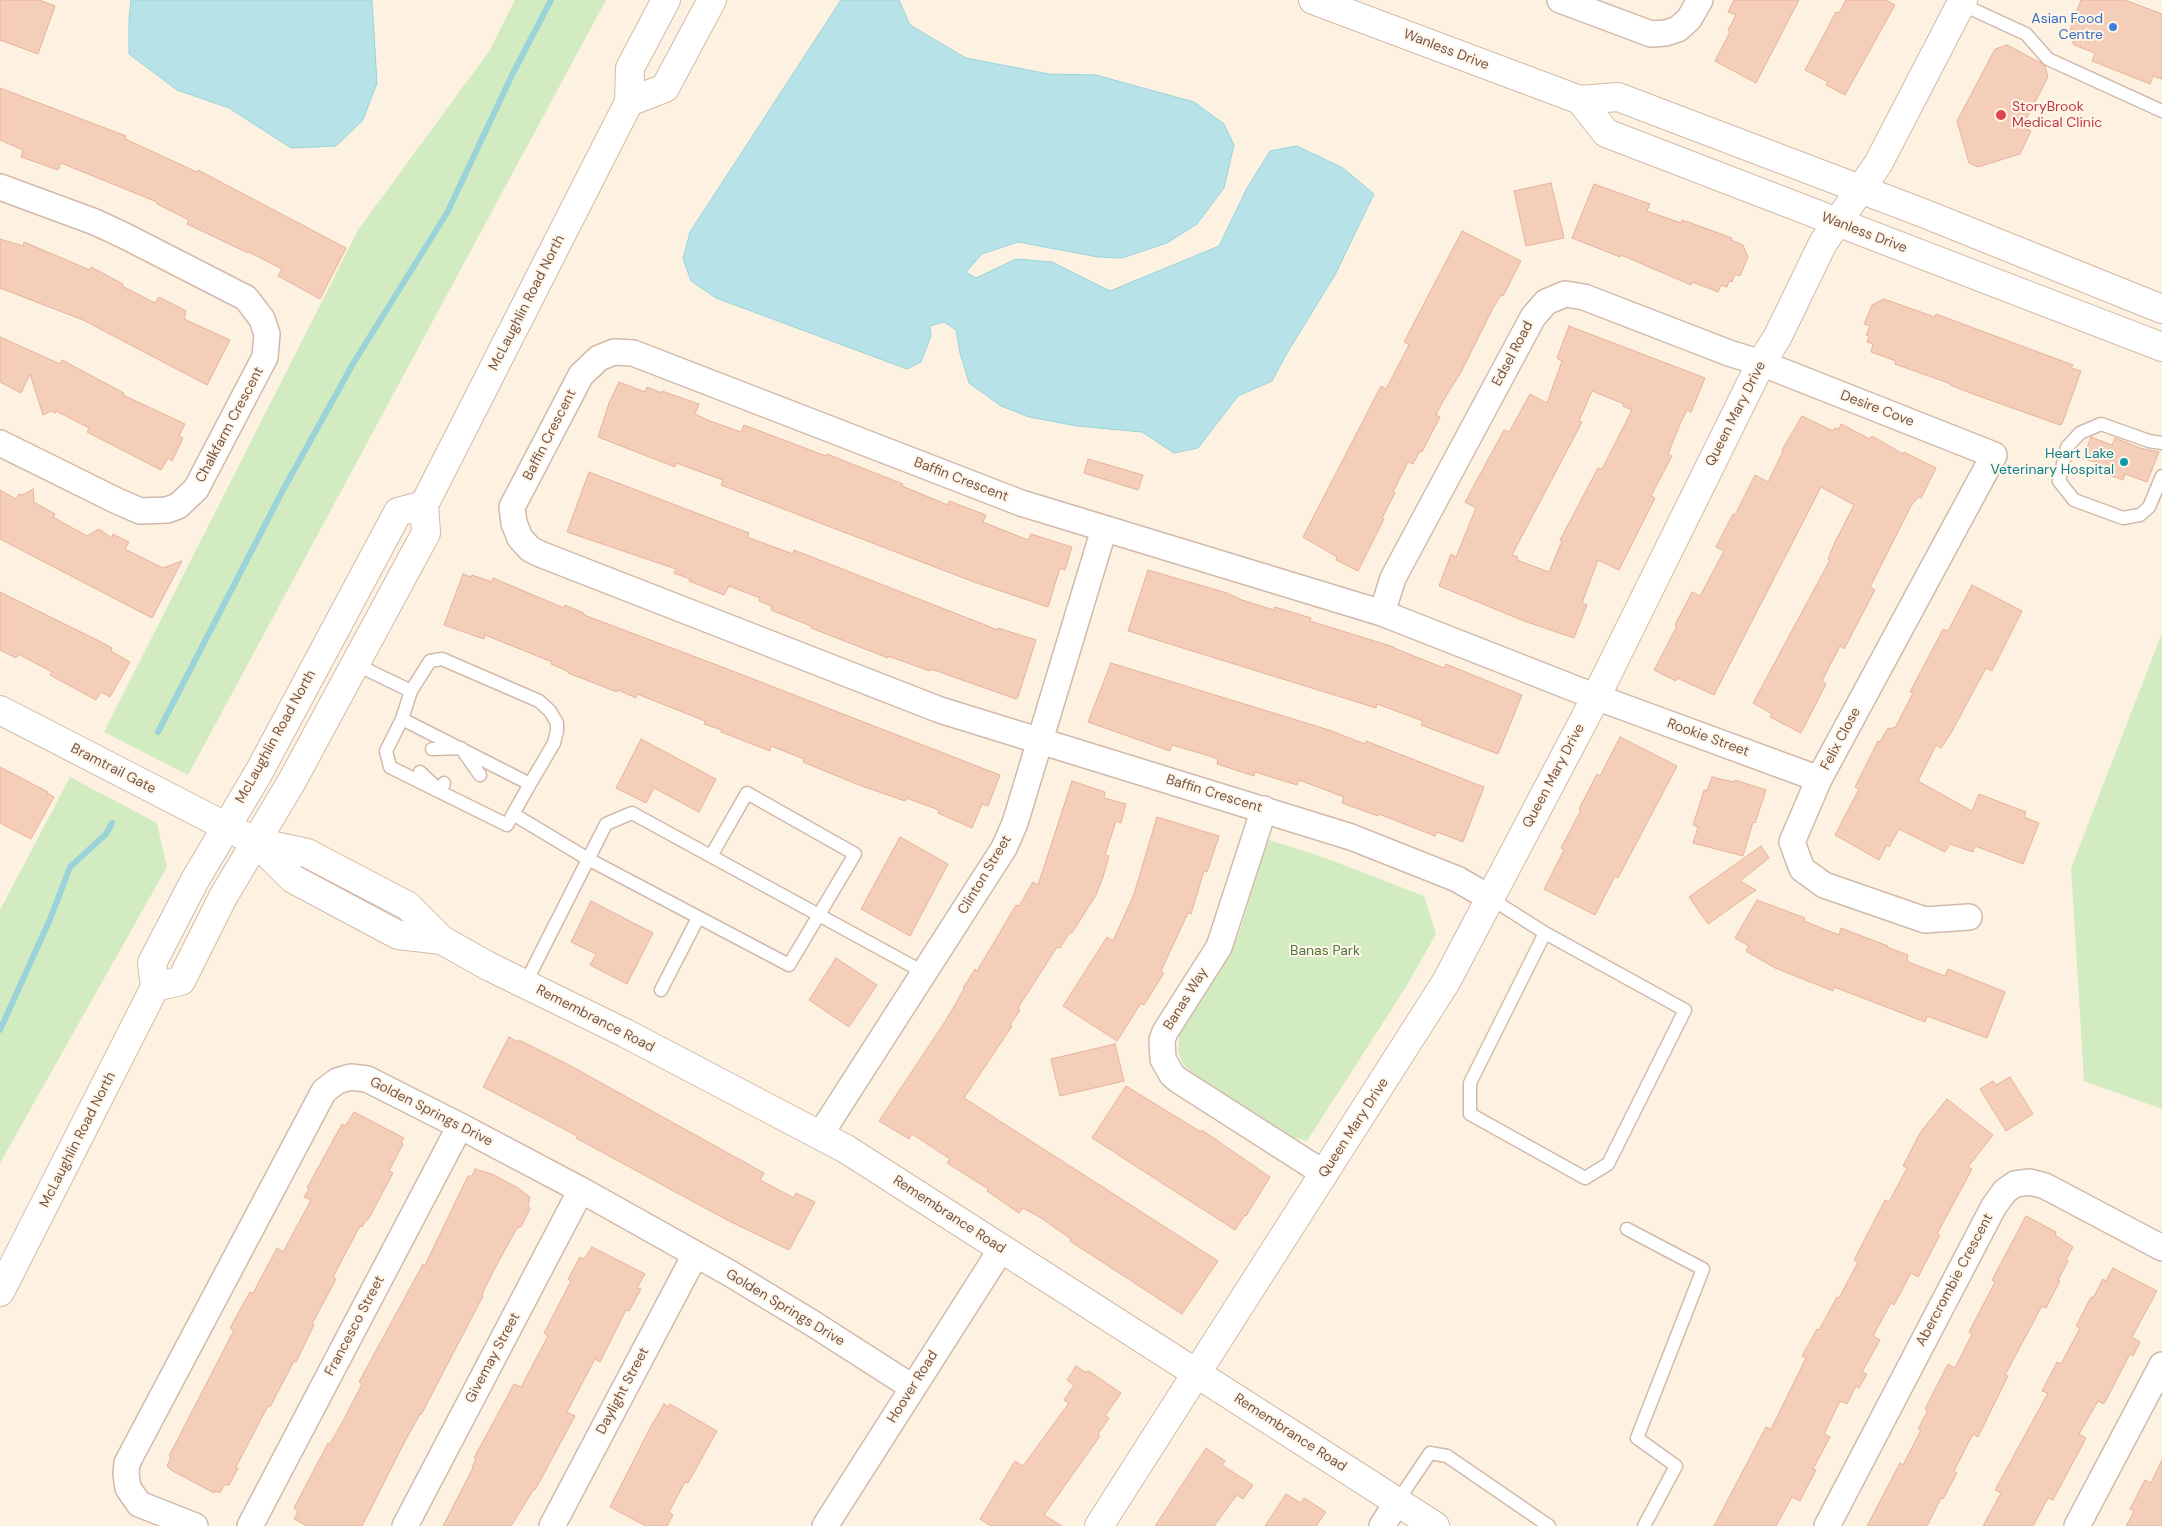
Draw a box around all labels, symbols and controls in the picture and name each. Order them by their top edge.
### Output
place label: Asian Food Centre [2031,11,2103,44]
marker: Asian Food Centre [2107,21,2119,33]
street label: Wanless Drive [1401,26,1491,74]
place label: StoryBrook Medical Clinic [2012,99,2102,132]
marker: StoryBrook Medical Clinic [1994,108,2008,122]
street label: Wanless Drive [1819,209,1909,257]
street label: McLaughlin Road North [485,232,569,374]
street label: Edsel Road [1489,319,1537,389]
street label: Queen Mary Drive [1702,359,1770,469]
street label: Chalkfarm Crescent [192,364,268,486]
street label: Baffin Crescent [520,387,580,483]
street label: Desire Cove [1838,387,1916,431]
place label: Heart Lake Veterinary Hospital [1990,446,2114,478]
street label: Baffin Crescent [911,454,1011,506]
marker: Heart Lake Veterinary Hospital [2118,456,2130,468]
street label: McLaughlin Road North [232,667,320,807]
street label: Felix Close [1817,705,1865,773]
street label: Rookie Street [1665,715,1751,761]
street label: Queen Mary Drive [1519,721,1589,831]
street label: Bramtrail Gate [68,740,158,798]
street label: Baffin Crescent [1164,771,1264,817]
street label: Clinton Street [955,832,1015,918]
park label: Banas Park [1290,943,1360,959]
street label: Banas Way [1160,965,1212,1033]
street label: Remembrance Road [533,982,657,1056]
street label: McLaughlin Road North [36,1069,120,1211]
street label: Golden Springs Drive [367,1074,495,1150]
street label: Queen Mary Drive [1315,1075,1393,1181]
street label: Remembrance Road [890,1172,1008,1258]
street label: Abercrombie Crescent [1913,1211,1997,1349]
street label: Golden Springs Drive [723,1266,847,1350]
street label: Francesco Street [322,1273,388,1379]
street label: Givemay Street [462,1310,524,1406]
street label: Daylight Street [593,1345,653,1437]
street label: Hoover Road [884,1348,942,1426]
street label: Remembrance Road [1231,1390,1349,1476]

